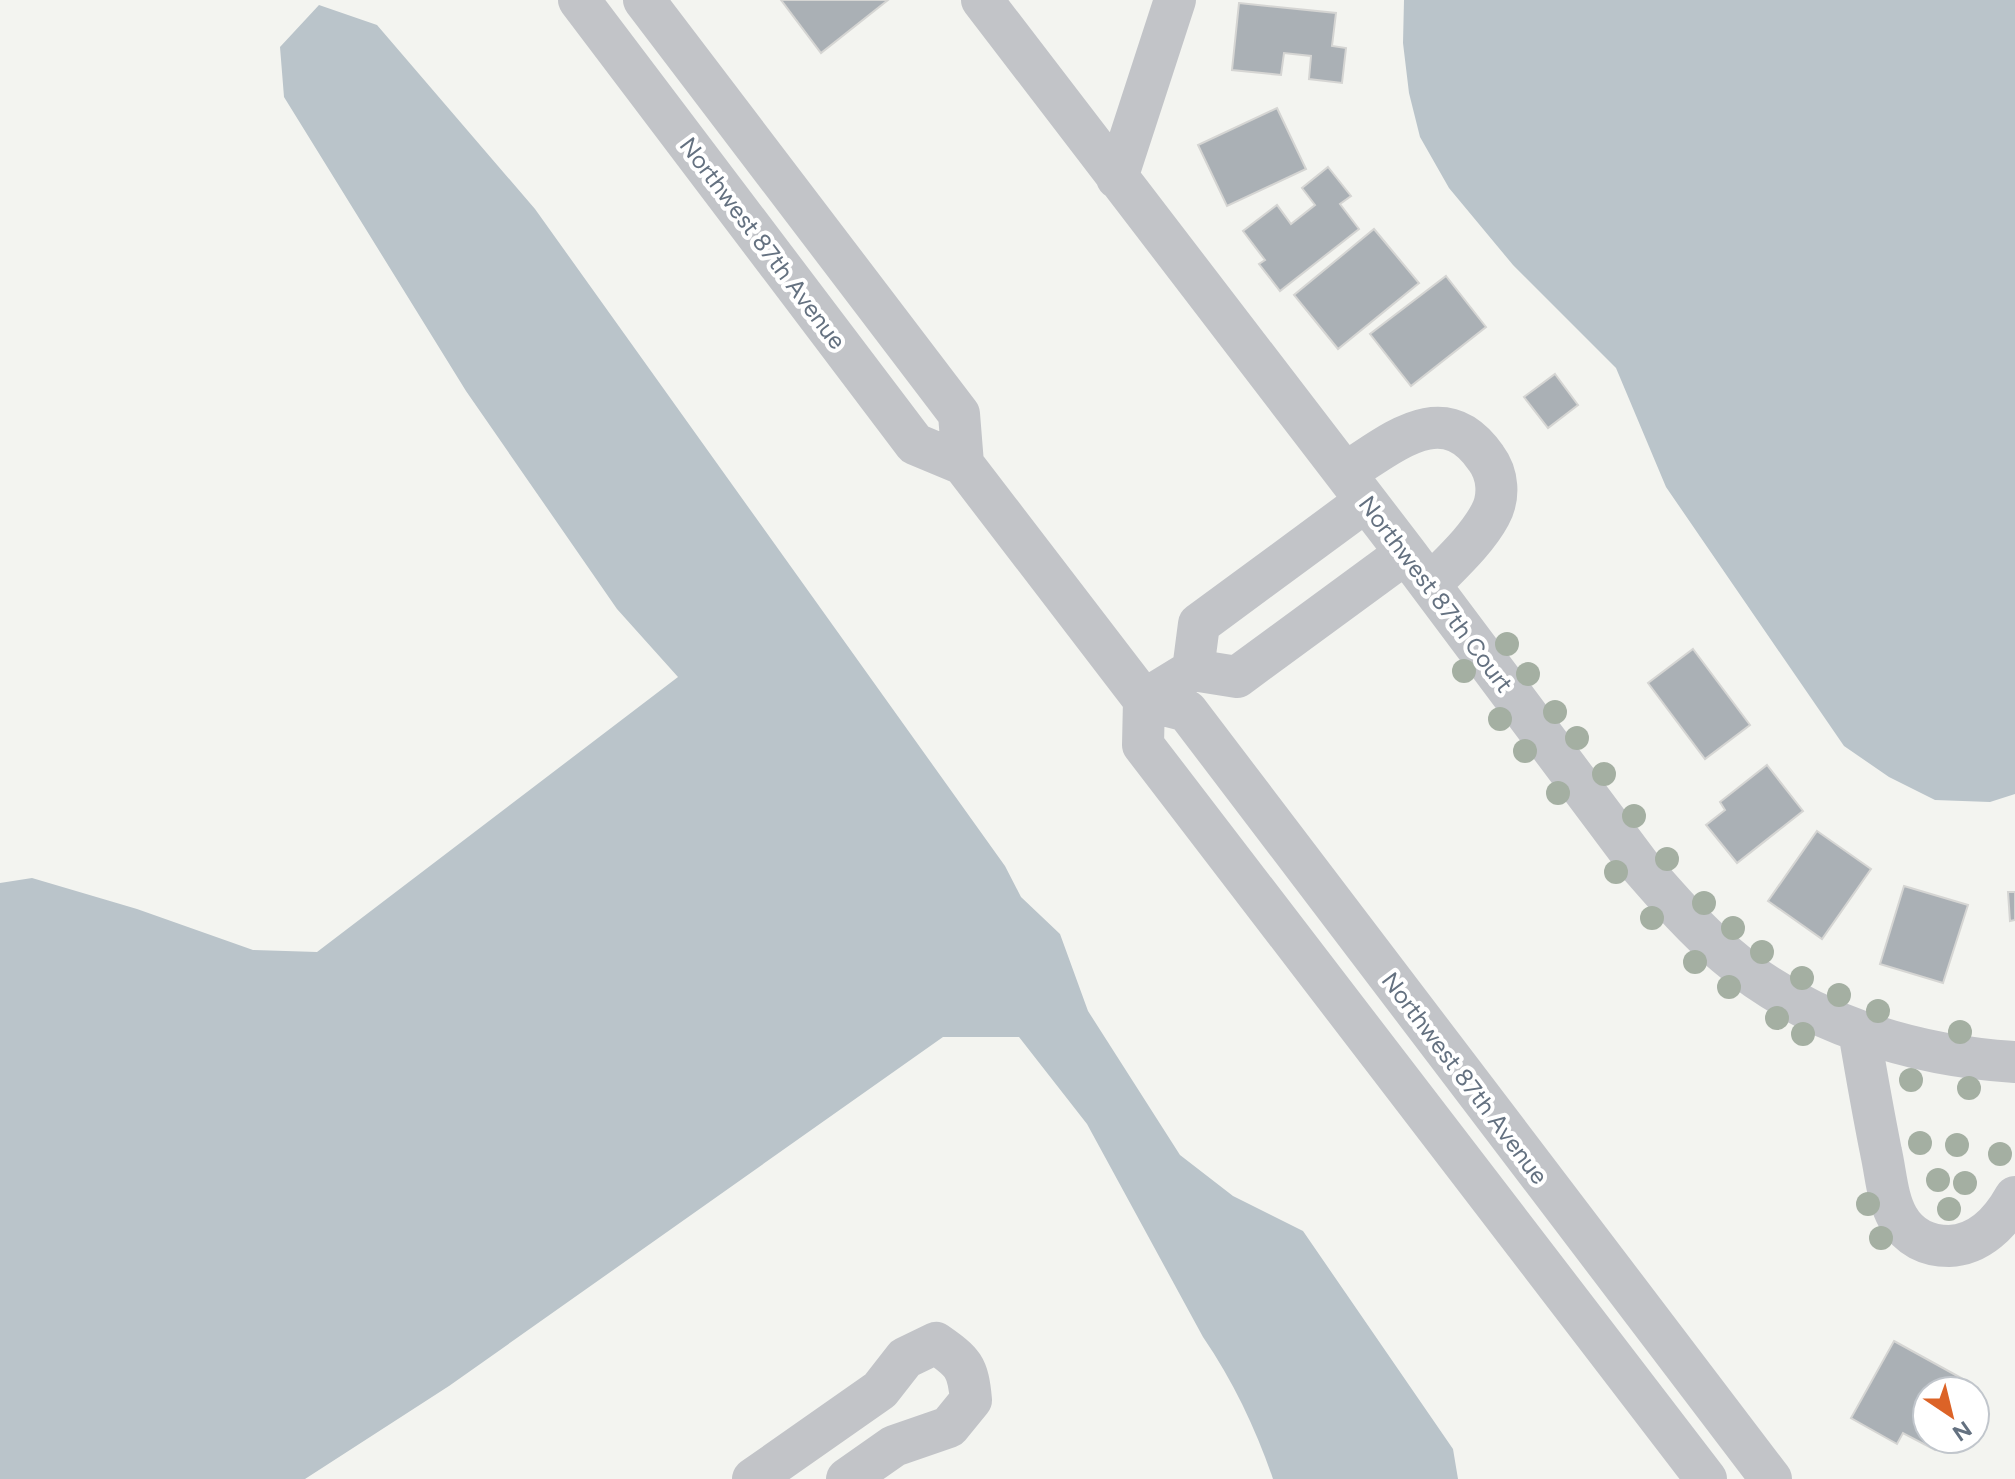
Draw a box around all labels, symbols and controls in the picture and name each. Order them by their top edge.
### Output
street label: Northwest 87th Avenue [674,131,852,355]
street label: Northwest 87th Court [1353,490,1519,698]
street label: Northwest 87th Avenue [1376,966,1554,1190]
north arrow [1911,1375,1991,1455]
text: N [1947,1415,1977,1447]

